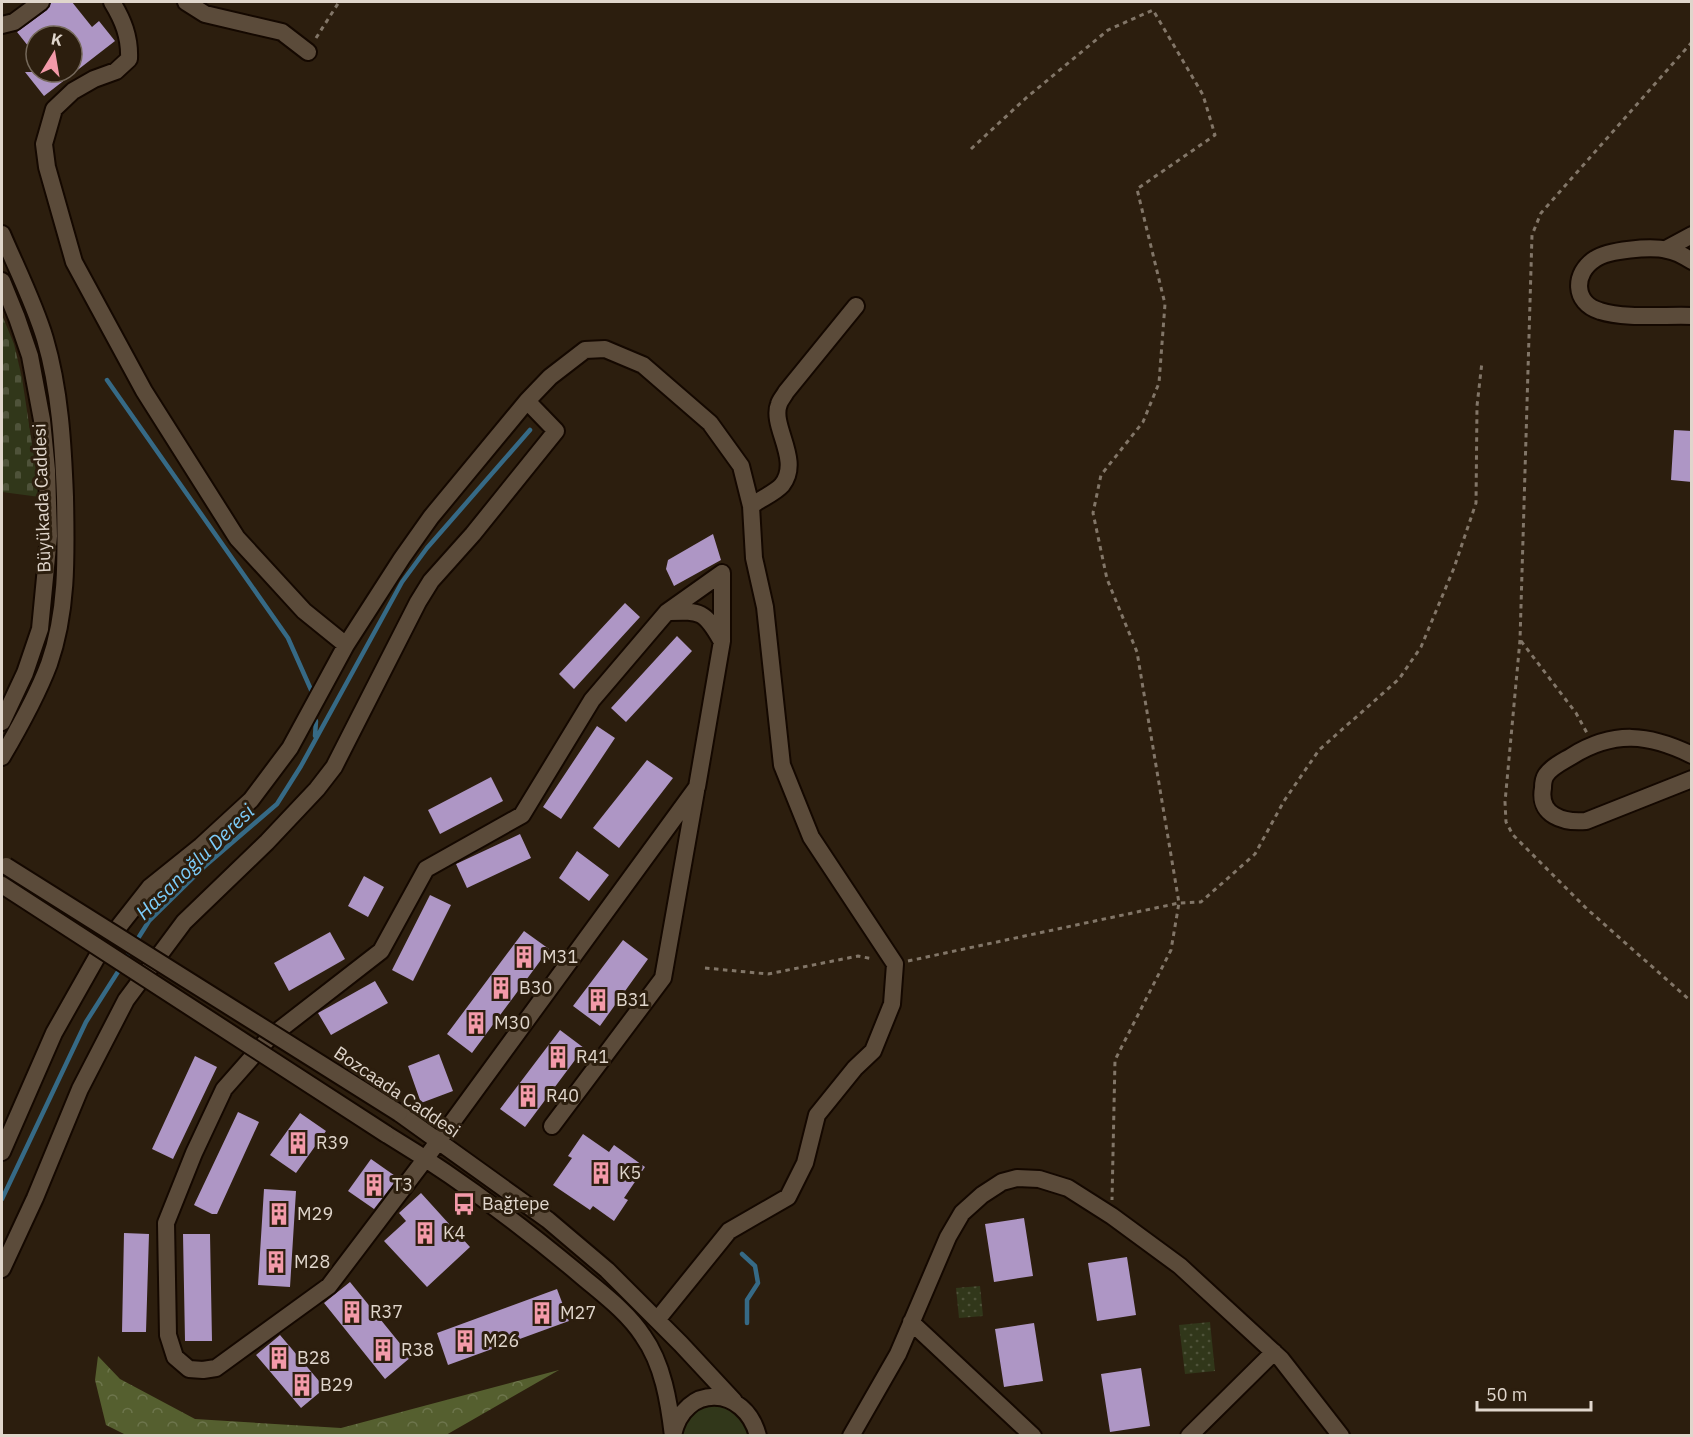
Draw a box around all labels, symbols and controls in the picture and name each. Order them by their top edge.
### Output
north arrow [24,24,84,84]
text: K [49,28,64,50]
street label: Büyükada Caddesi [27,423,56,573]
water label: Hasanoğlu Deresi [129,797,260,925]
building icon: M31 [511,944,537,970]
place label: M31 [542,945,578,968]
building icon: B30 [488,975,514,1001]
place label: B30 [519,976,552,999]
building icon: B31 [585,987,611,1013]
place label: B31 [616,988,649,1011]
building icon: M30 [463,1010,489,1036]
place label: M30 [494,1011,530,1034]
street label: Bozcaada Caddesi [330,1041,465,1142]
building icon: R41 [545,1044,571,1070]
place label: R41 [576,1045,609,1068]
building icon: R40 [515,1083,541,1109]
place label: R40 [546,1084,579,1107]
building icon: R39 [285,1130,311,1156]
place label: R39 [316,1131,349,1154]
building icon: K5 [588,1160,614,1186]
place label: K5 [619,1161,641,1184]
building icon: T3 [361,1172,387,1198]
place label: T3 [392,1173,413,1196]
bus stop icon: Bağtepe [451,1191,477,1217]
place label: Bağtepe [482,1192,549,1215]
building icon: M29 [266,1201,292,1227]
place label: M29 [297,1202,333,1225]
building icon: K4 [412,1220,438,1246]
place label: K4 [443,1221,465,1244]
building icon: M28 [263,1249,289,1275]
place label: M28 [294,1250,330,1273]
building icon: R37 [339,1299,365,1325]
place label: R37 [370,1300,403,1323]
building icon: M27 [529,1300,555,1326]
place label: M27 [560,1301,596,1324]
building icon: M26 [452,1328,478,1354]
place label: M26 [483,1329,519,1352]
building icon: R38 [370,1337,396,1363]
place label: R38 [401,1338,434,1361]
building icon: B28 [266,1345,292,1371]
place label: B28 [297,1346,330,1369]
building icon: B29 [289,1372,315,1398]
place label: B29 [320,1373,353,1396]
scale bar [1477,1374,1591,1412]
text: 50 m [1486,1383,1528,1406]

